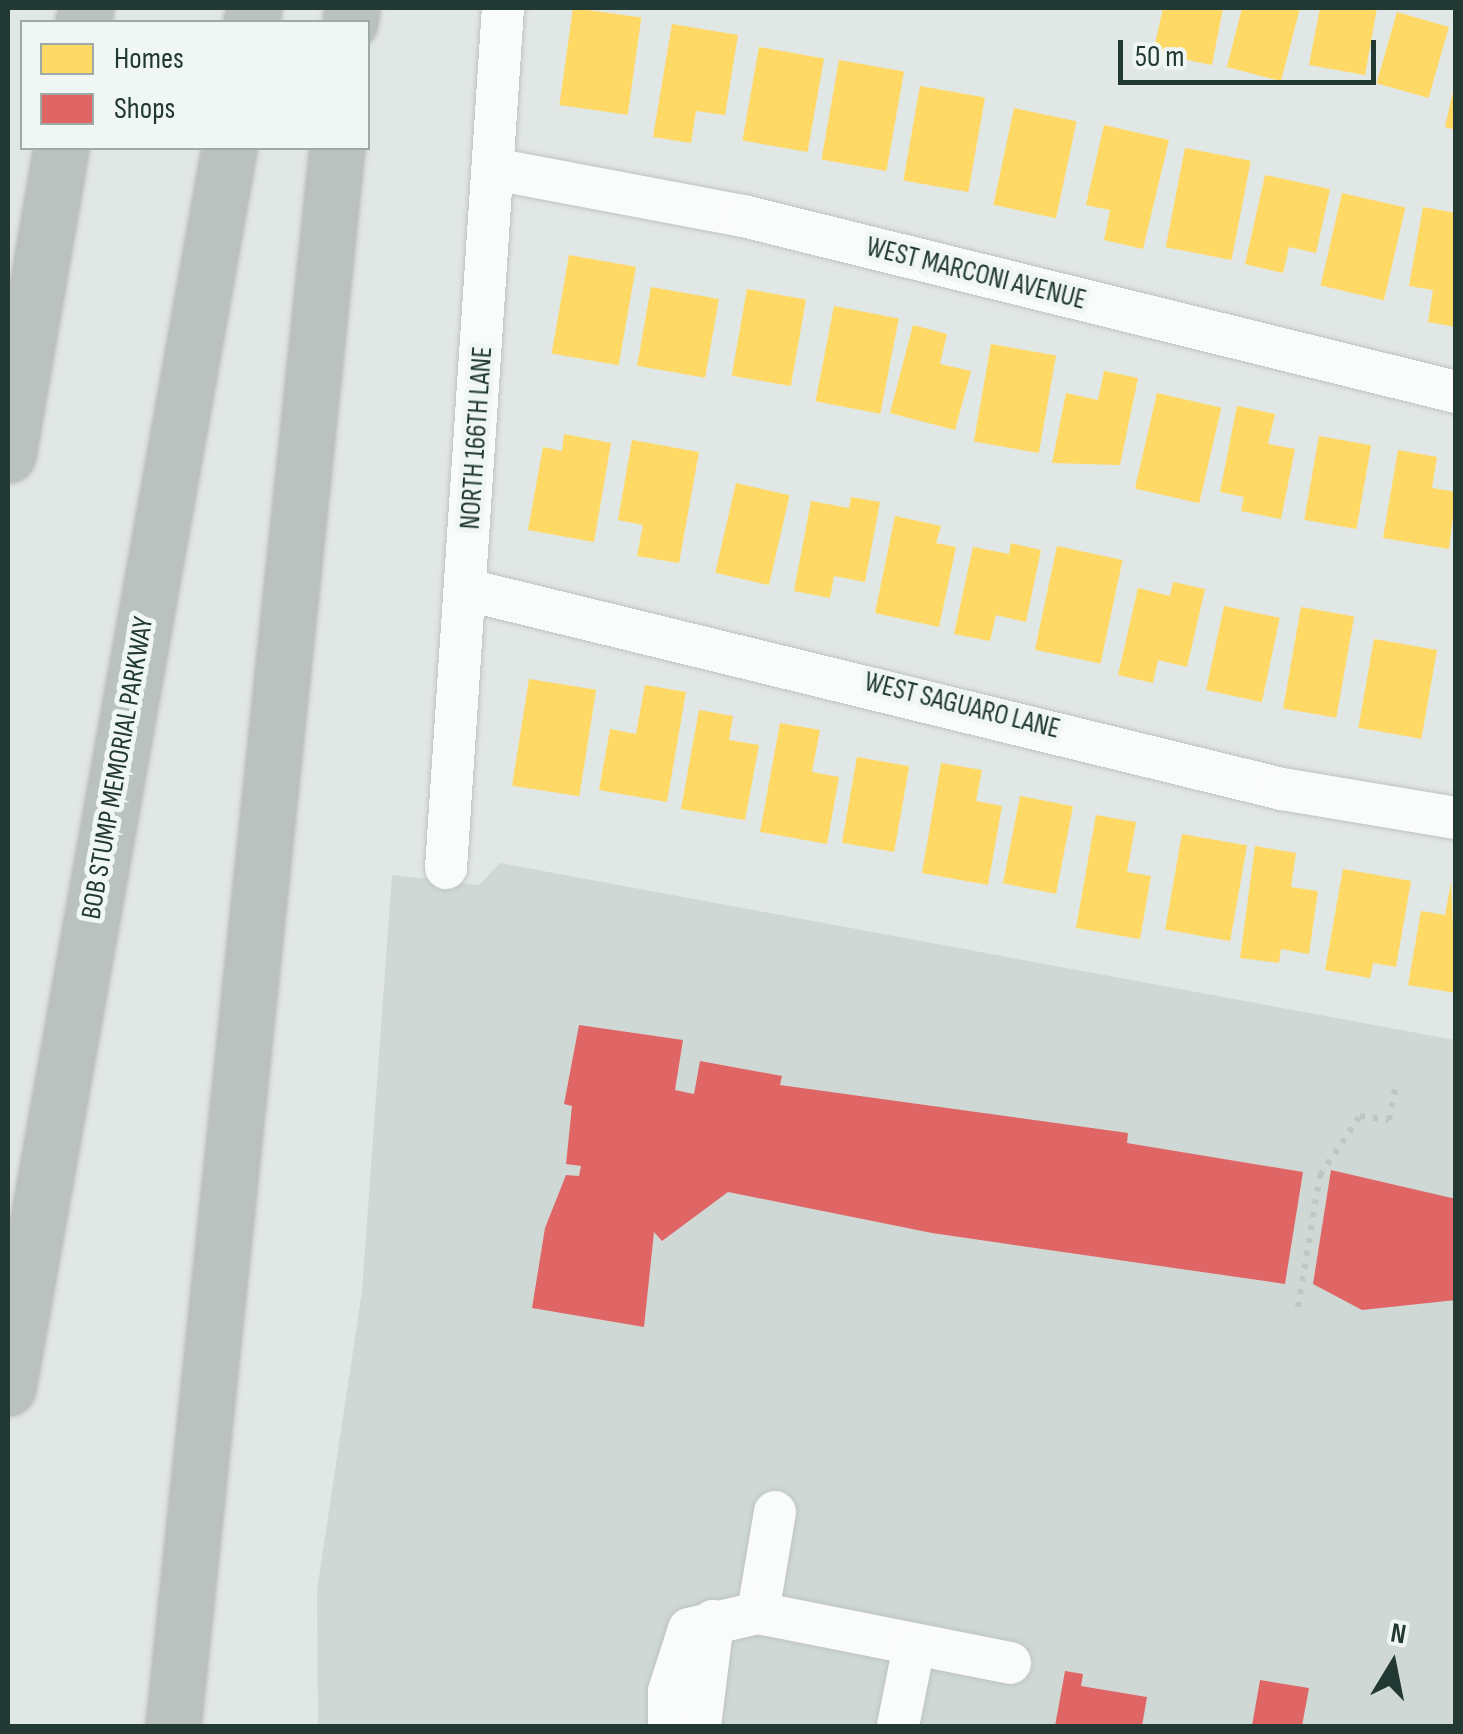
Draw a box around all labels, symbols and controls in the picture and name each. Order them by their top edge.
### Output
legend [20,20,370,150]
scale bar [1123,20,1380,82]
text: 50 m [1135,39,1184,75]
text: Homes [114,41,184,77]
text: Shops [114,91,175,127]
street label: WEST MARCONI AVENUE [863,230,1089,318]
street label: NORTH 166TH LANE [454,345,500,531]
street label: BOB STUMP MEMORIAL PARKWAY [75,614,161,922]
street label: WEST SAGUARO LANE [861,665,1063,747]
north arrow [1343,1614,1443,1714]
text: N [1388,1616,1409,1652]

